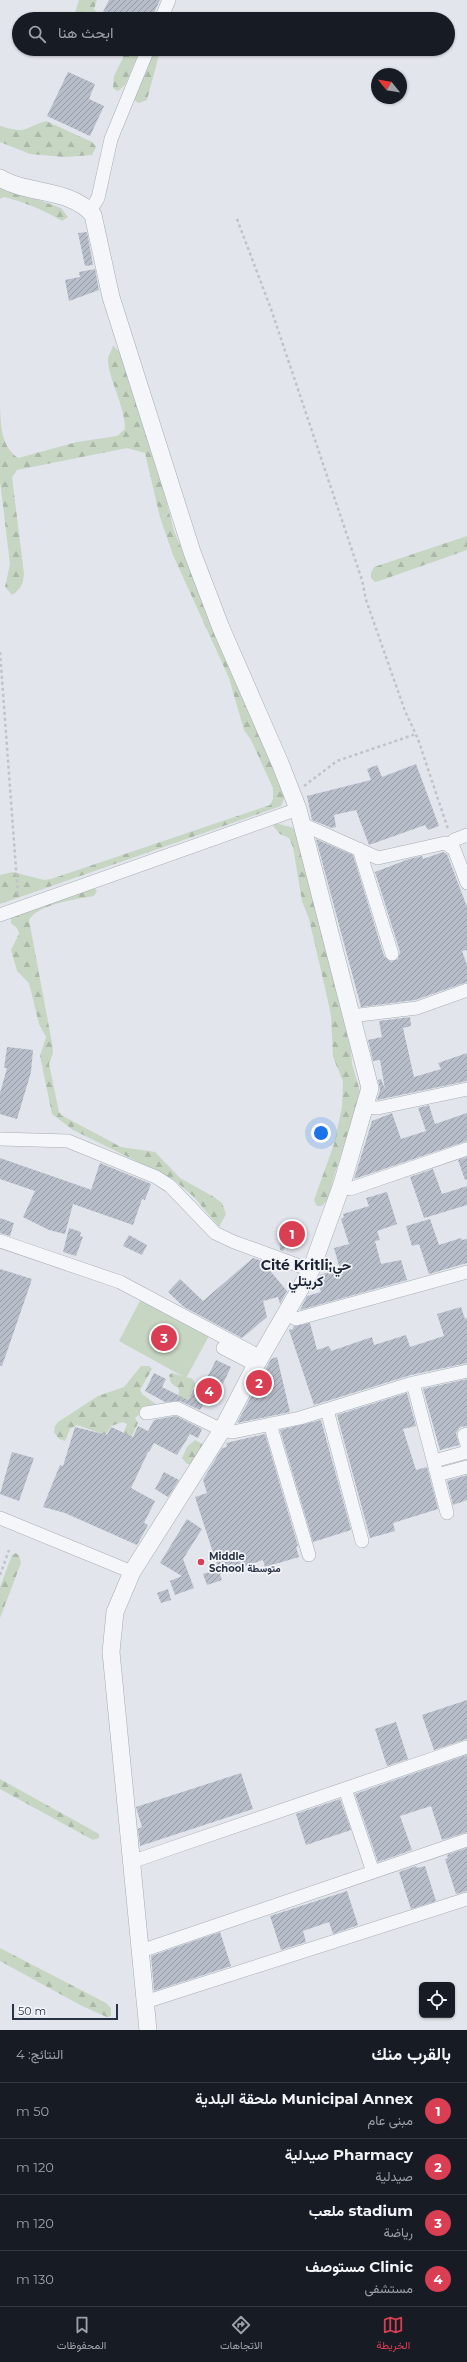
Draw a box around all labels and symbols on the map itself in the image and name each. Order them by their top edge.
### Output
north arrow [371,68,407,104]
your location [311,1123,331,1143]
pin: 1 [279,1219,305,1249]
district label: Cité Kritli;حي كريتلي [261,1256,352,1293]
pin: 3 [151,1323,177,1353]
pin: 2 [246,1368,272,1398]
pin: 4 [196,1376,222,1406]
place label: Middle School متوسطة [209,1550,281,1575]
marker: Middle School متوسطة [196,1557,206,1567]
scale bar [12,2002,118,2021]

